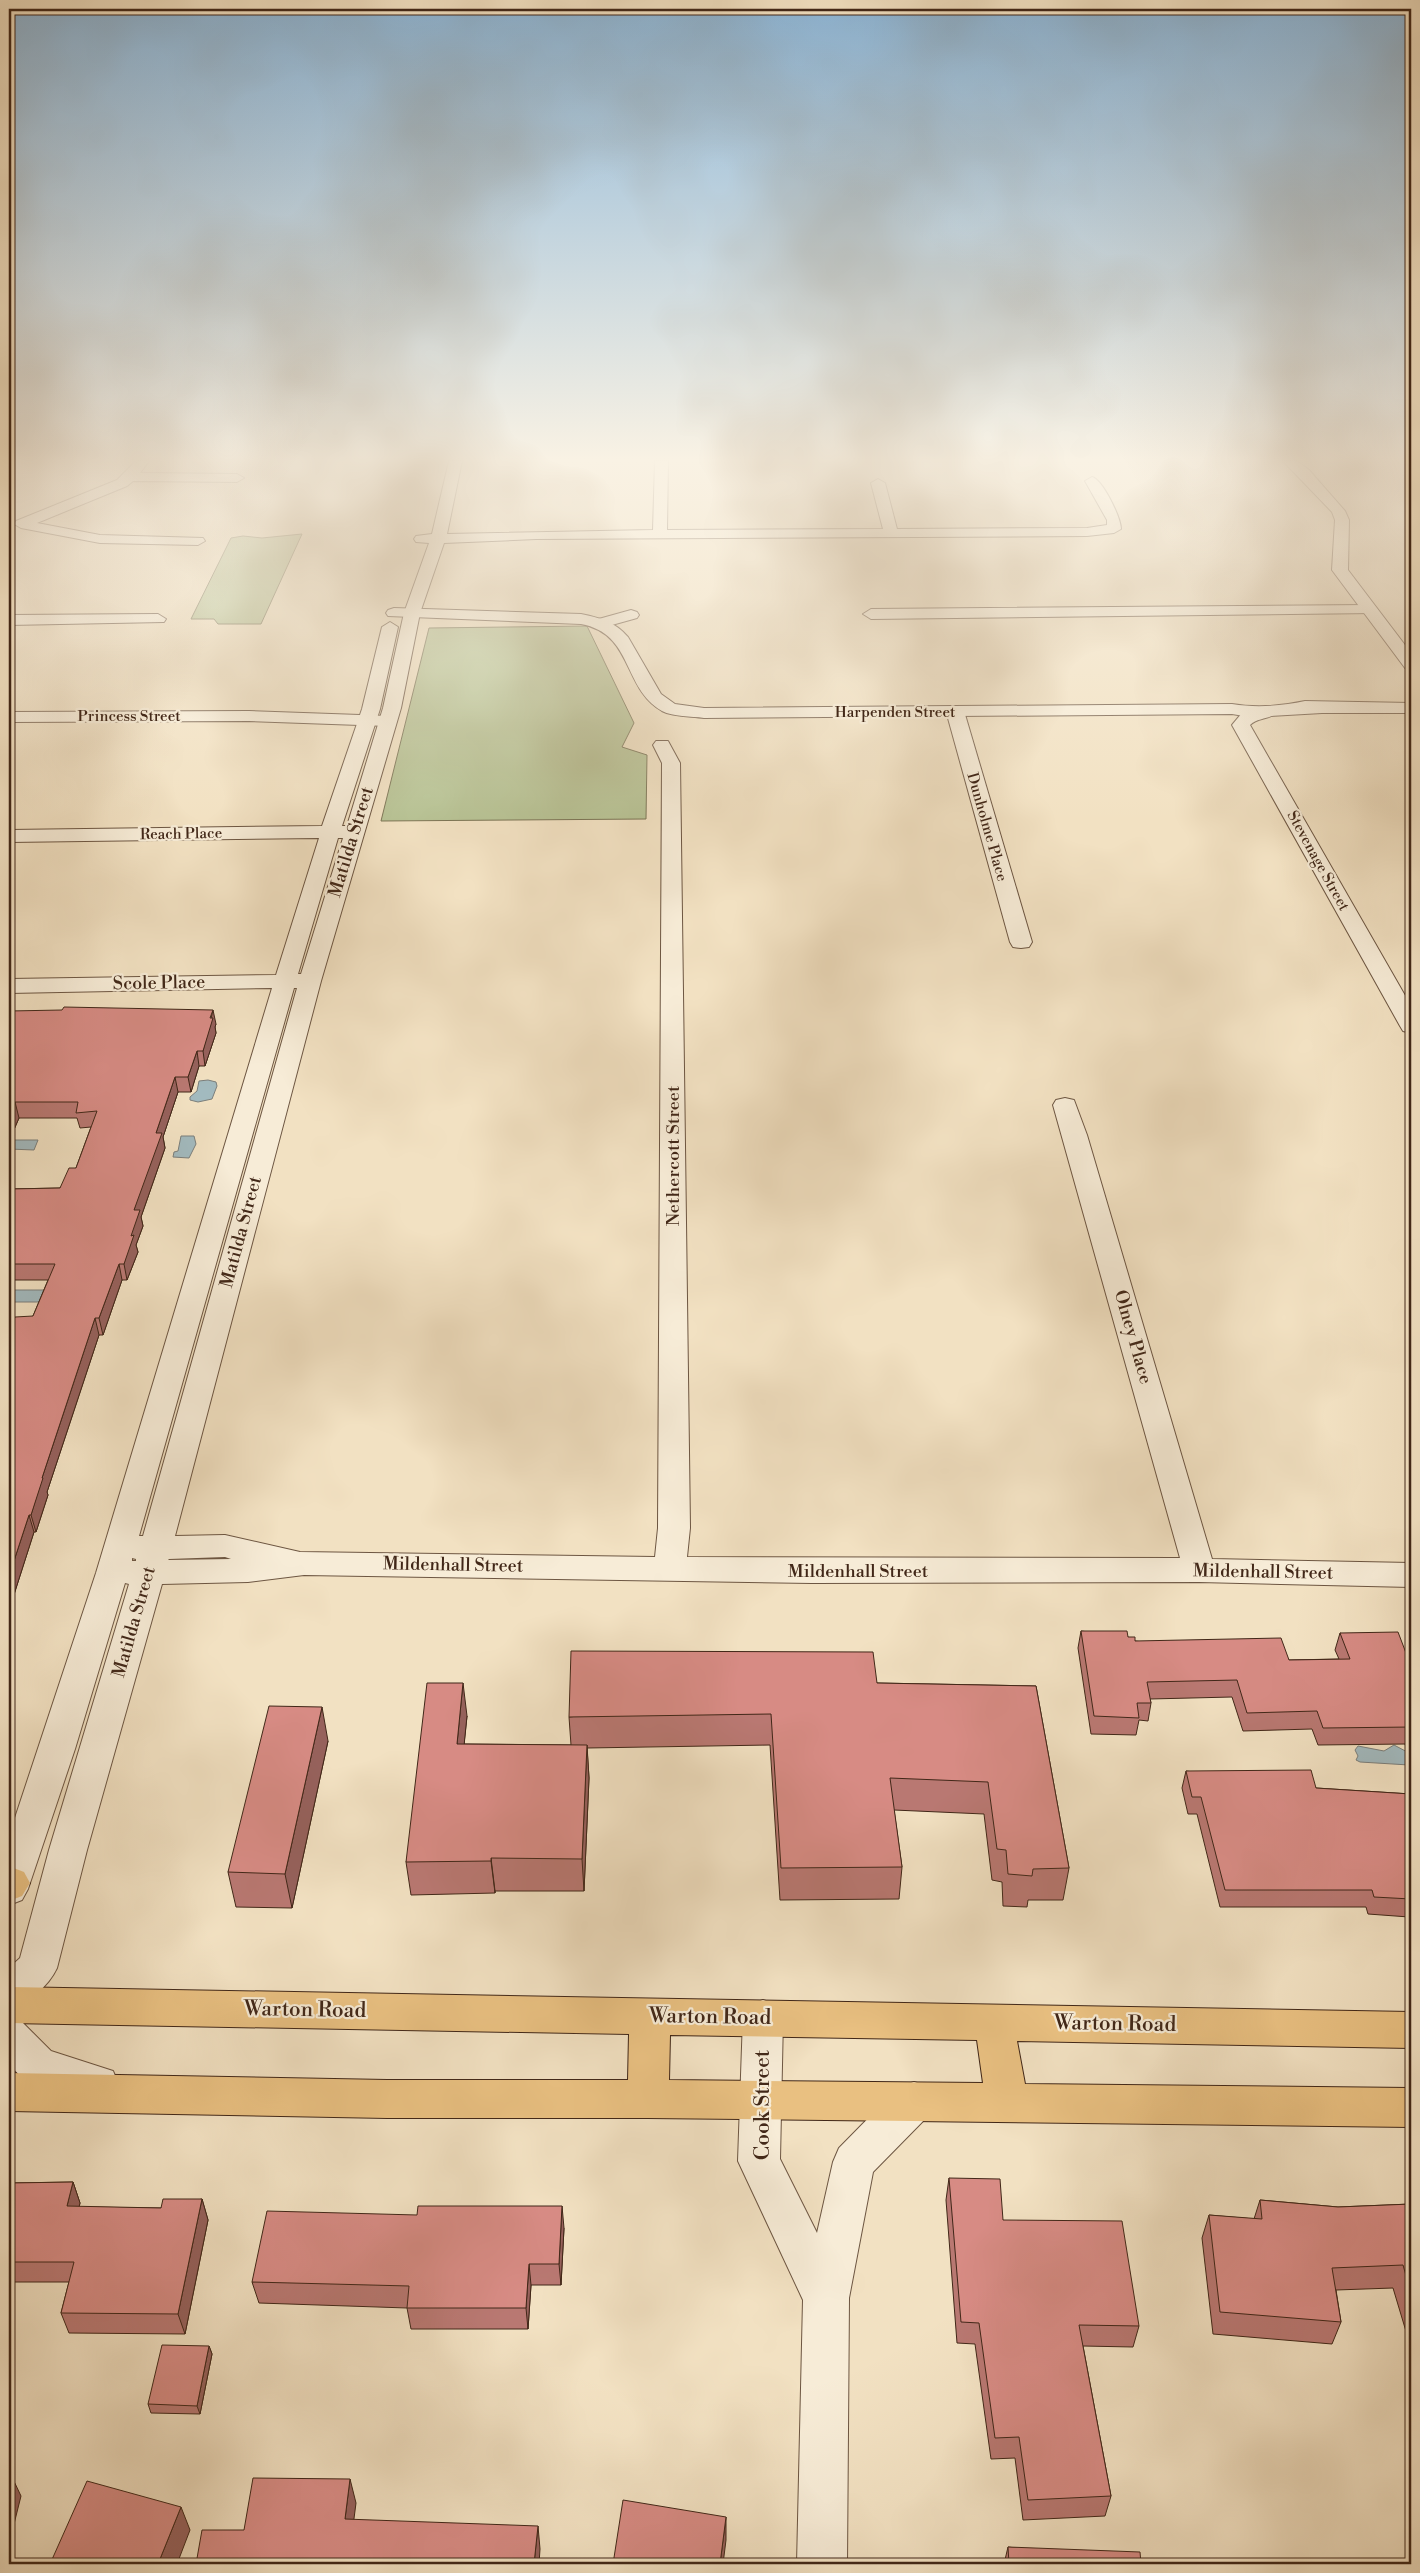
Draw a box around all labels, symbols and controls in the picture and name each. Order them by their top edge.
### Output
street label: Harpenden Street [835,703,956,722]
street label: Princess Street [77,707,181,726]
street label: Dunholme Place [962,770,1012,884]
street label: Matilda Street [323,783,379,900]
street label: Stevenage Street [1283,808,1354,915]
street label: Reach Place [140,824,222,844]
street label: Scole Place [113,971,205,995]
street label: Nethercott Street [662,1085,685,1226]
street label: Matilda Street [215,1173,267,1290]
street label: Olney Place [1109,1287,1157,1387]
street label: Mildenhall Street [383,1552,524,1578]
street label: Mildenhall Street [1193,1559,1334,1585]
street label: Mildenhall Street [788,1560,929,1583]
street label: Matilda Street [107,1563,161,1680]
street label: Warton Road [243,1996,367,2024]
street label: Warton Road [648,2003,772,2031]
street label: Warton Road [1053,2010,1177,2038]
street label: Cook Street [750,2049,776,2160]

